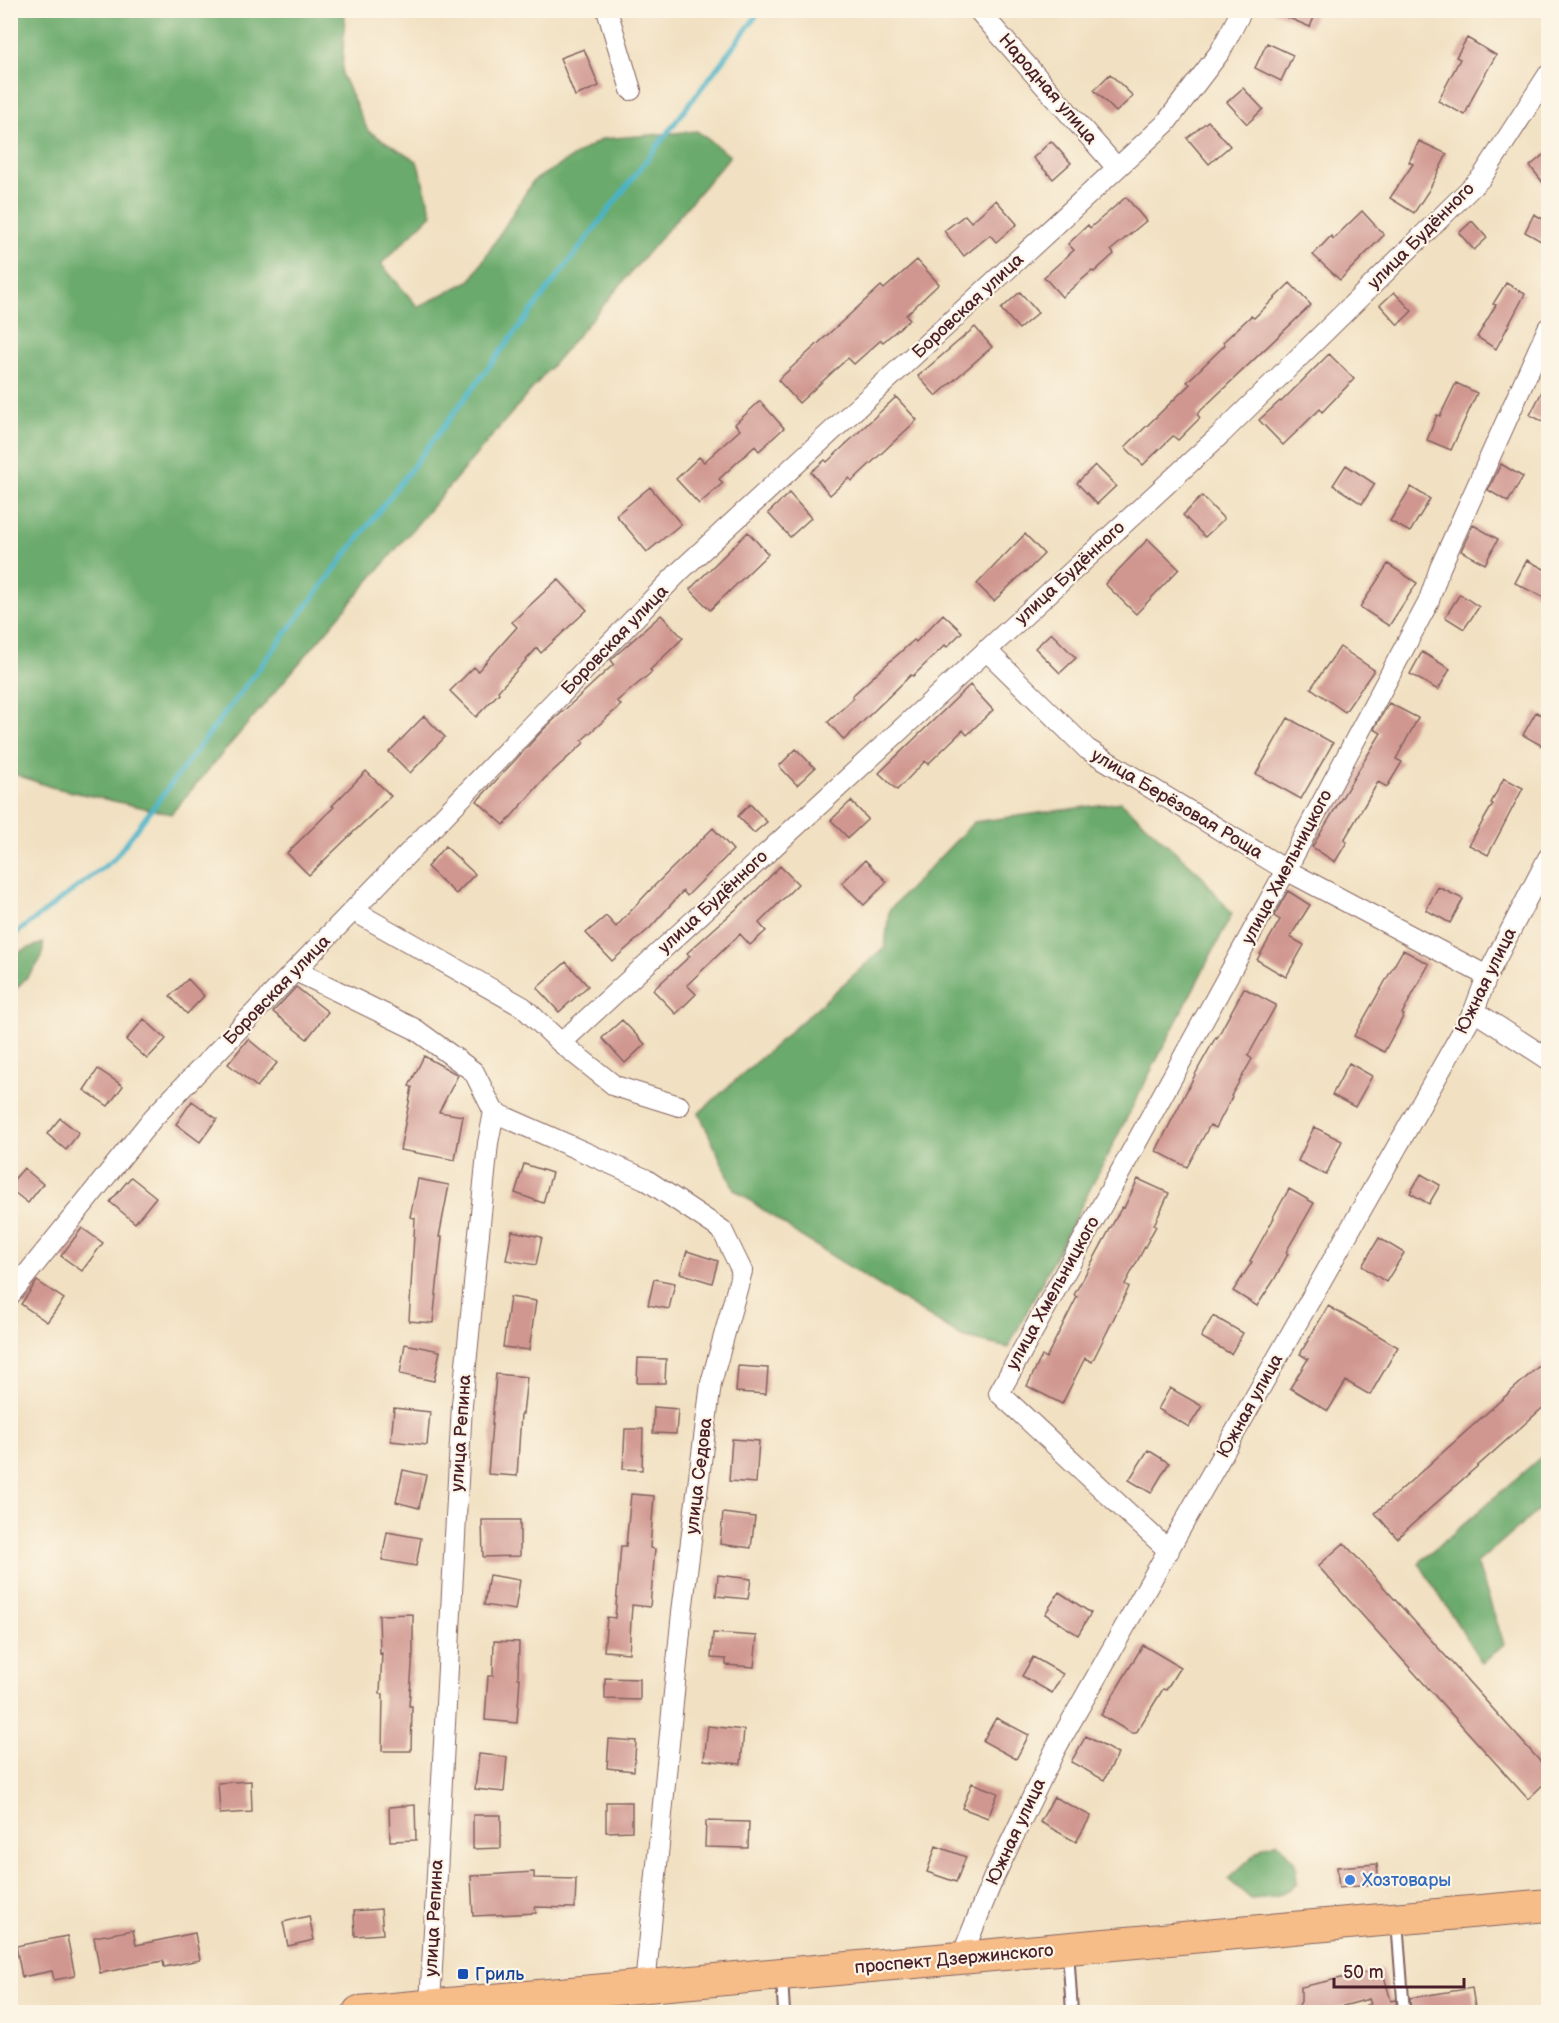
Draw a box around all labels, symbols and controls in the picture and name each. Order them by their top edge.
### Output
street label: Народная улица [994,29,1102,149]
street label: улица Будённого [1363,178,1479,294]
street label: Боровская улица [908,249,1028,363]
street label: улица Будённого [1011,517,1129,629]
street label: Боровская улица [557,581,673,699]
street label: улица Берёзовая Роща [1087,744,1267,864]
street label: улица Хмельницкого [1237,786,1337,948]
street label: улица Будённого [654,846,772,958]
street label: Южная улица [1451,924,1521,1038]
street label: Боровская улица [219,931,335,1049]
street label: улица Хмельницкого [1002,1213,1104,1373]
street label: Южная улица [1213,1350,1287,1462]
street label: улица Репина [446,1373,476,1492]
street label: улица Седова [681,1416,717,1535]
street label: Южная улица [982,1775,1050,1889]
street label: улица Репина [420,1858,448,1977]
place label: Хозтовары [1362,1870,1451,1891]
marker: Хозтовары [1343,1873,1357,1887]
street label: проспект Дзержинского [854,1940,1054,1978]
scale bar [1334,1951,1464,1989]
text: 50 m [1343,1962,1384,1983]
place label: Гриль [475,1964,524,1985]
marker: Гриль [456,1967,470,1981]

